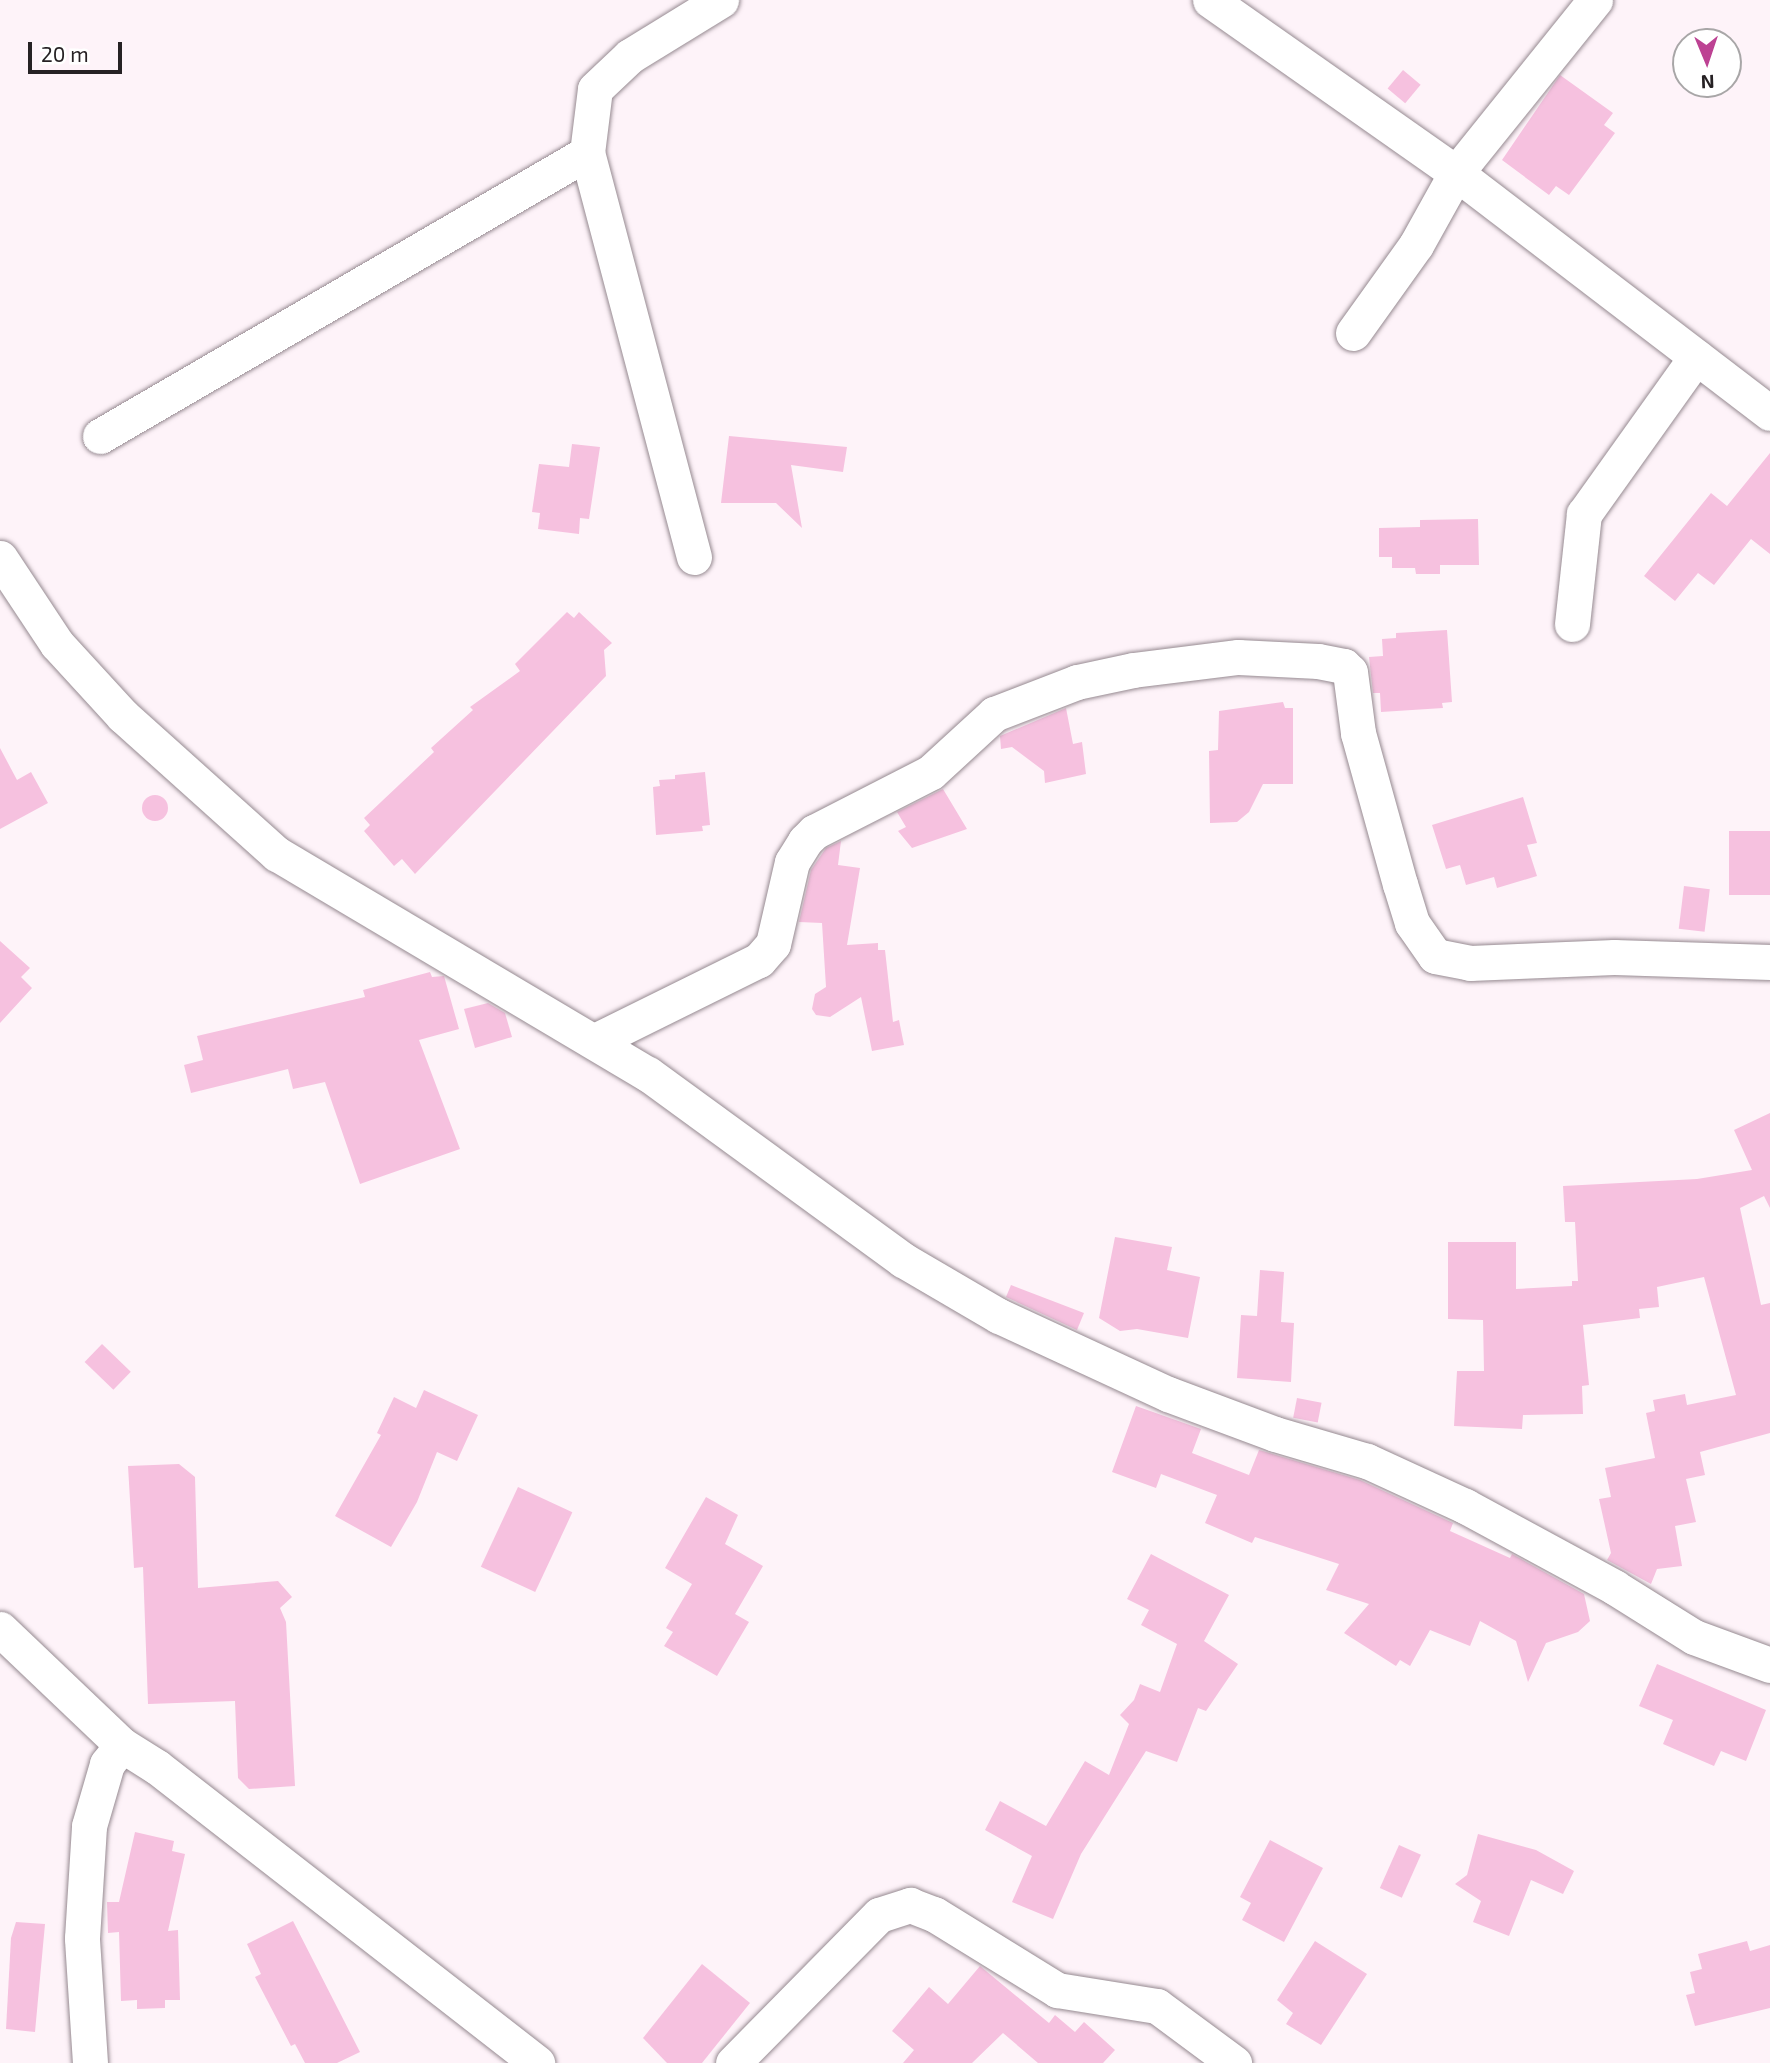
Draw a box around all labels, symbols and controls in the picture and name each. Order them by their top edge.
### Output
scale bar [32,28,126,72]
north arrow [1672,28,1742,98]
text: 20 m [41,41,89,66]
text: N [1700,71,1715,94]

